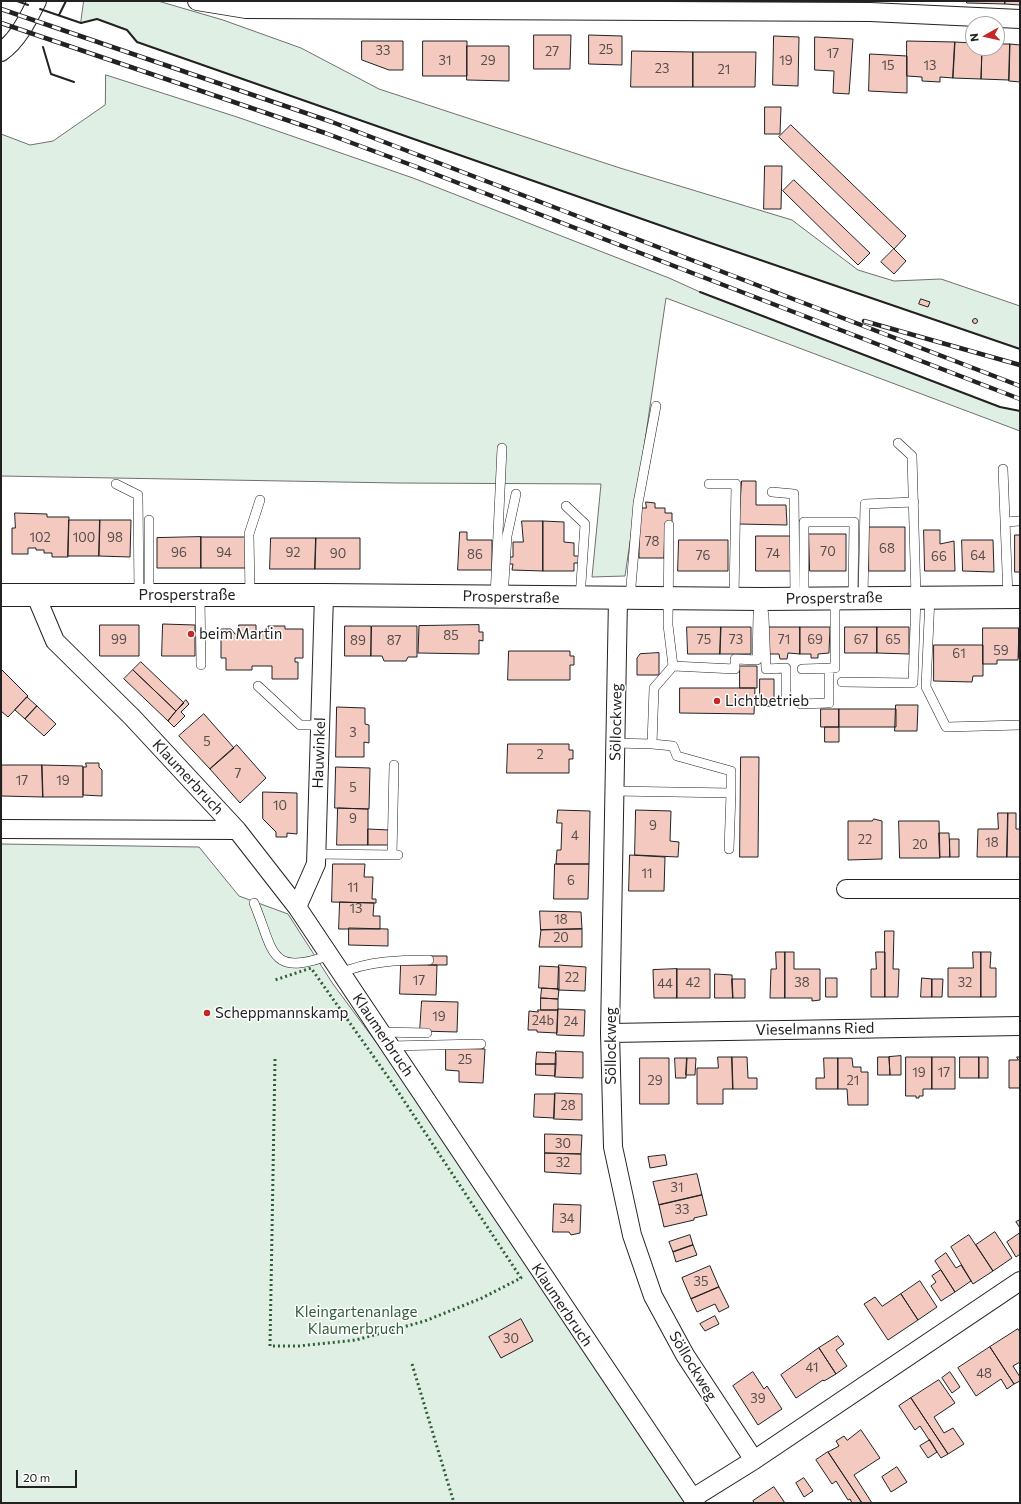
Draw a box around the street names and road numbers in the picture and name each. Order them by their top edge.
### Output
street label: Prosperstraße [139,586,235,604]
street label: Prosperstraße [462,587,560,607]
street label: Prosperstraße [785,588,883,608]
street label: Söllockweg [606,683,626,761]
street label: Hauwinkel [309,717,329,789]
street label: Klaumerbruch [149,736,227,818]
street label: Klaumerbruch [349,990,417,1080]
street label: Söllockweg [602,1007,620,1085]
street label: Vieselmanns Ried [755,1019,875,1039]
street label: Klaumerbruch [528,1260,596,1350]
street label: Söllockweg [665,1328,721,1404]

